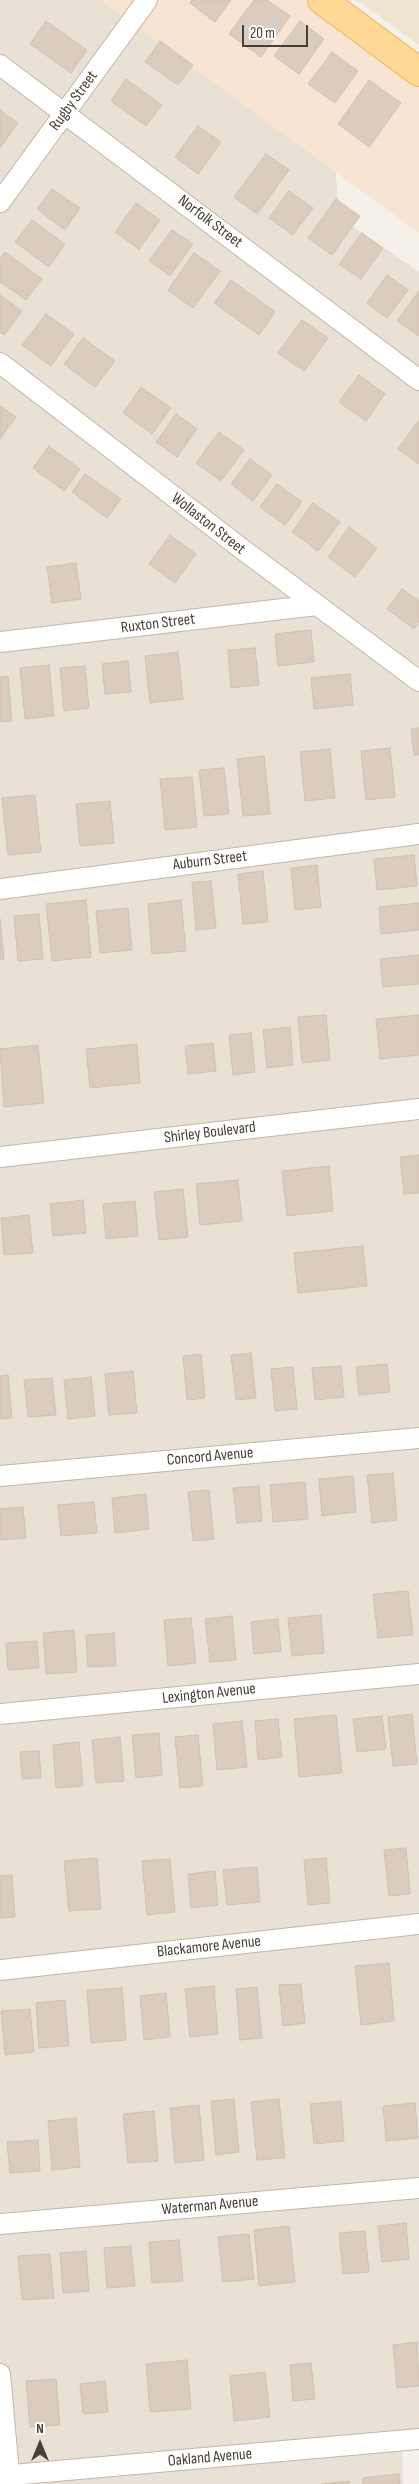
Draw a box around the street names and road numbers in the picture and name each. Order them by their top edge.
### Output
street label: Rugby Street [46,67,102,135]
street label: Norfolk Street [174,191,246,253]
street label: Wollaston Street [167,489,249,559]
street label: Ruxton Street [120,610,196,638]
street label: Auburn Street [172,847,248,875]
street label: Shirley Boulevard [163,1118,257,1148]
street label: Concord Avenue [166,1444,254,1470]
street label: Lexington Avenue [161,1680,257,1708]
street label: Blackamore Avenue [156,1932,262,1962]
street label: Waterman Avenue [161,2192,259,2220]
street label: Oakland Avenue [167,2445,253,2471]

